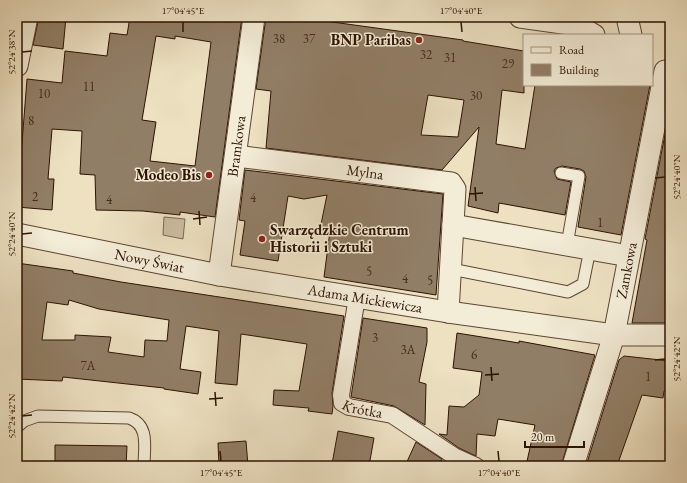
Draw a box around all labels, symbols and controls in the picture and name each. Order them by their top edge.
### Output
text: 17°04'45"E [162,4,205,17]
text: 17°04'40"E [440,4,483,17]
text: 52°24'38"N [5,29,18,74]
house number: 38 [273,30,285,47]
house number: 37 [303,30,316,47]
place label: BNP Paribas [331,30,411,49]
legend [523,34,653,86]
marker: BNP Paribas [414,35,424,45]
text: Road [559,42,585,58]
house number: 32 [420,46,433,63]
house number: 31 [444,49,456,66]
house number: 29 [502,55,515,72]
text: Building [559,62,600,78]
house number: 11 [83,78,95,95]
house number: 10 [38,85,50,102]
house number: 30 [470,87,482,104]
house number: 8 [28,112,34,129]
street label: Bramkowa [222,114,250,178]
text: 52°24'40"N [670,154,683,199]
street label: Mylna [345,160,385,183]
place label: Modeo Bis [135,165,201,184]
marker: Modeo Bis [204,170,214,180]
house number: 2 [32,188,39,205]
house number: 4 [250,189,257,206]
house number: 4 [106,191,113,208]
text: 52°24'40"N [5,211,18,256]
house number: 1 [597,214,603,231]
place label: Swarzędzkie Centrum Historii i Sztuki [270,220,409,256]
marker: Swarzędzkie Centrum Historii i Sztuki [257,234,267,244]
street label: Zamkowa [611,241,641,300]
street label: Nowy Świat [113,244,186,277]
house number: 5 [366,263,372,280]
house number: 4 [402,270,409,287]
house number: 5 [427,272,433,289]
street label: Adama Mickiewicza [305,279,424,317]
house number: 3 [372,329,378,346]
text: 52°24'42"N [670,336,683,381]
house number: 3A [400,341,417,358]
house number: 6 [471,346,477,363]
house number: 7A [80,357,97,374]
house number: 1 [645,368,651,385]
text: 52°24'42"N [5,393,18,438]
street label: Krótka [339,395,384,422]
scale bar [525,423,584,449]
text: 20 m [531,429,555,445]
text: 17°04'45"E [200,466,243,479]
text: 17°04'40"E [478,466,521,479]

